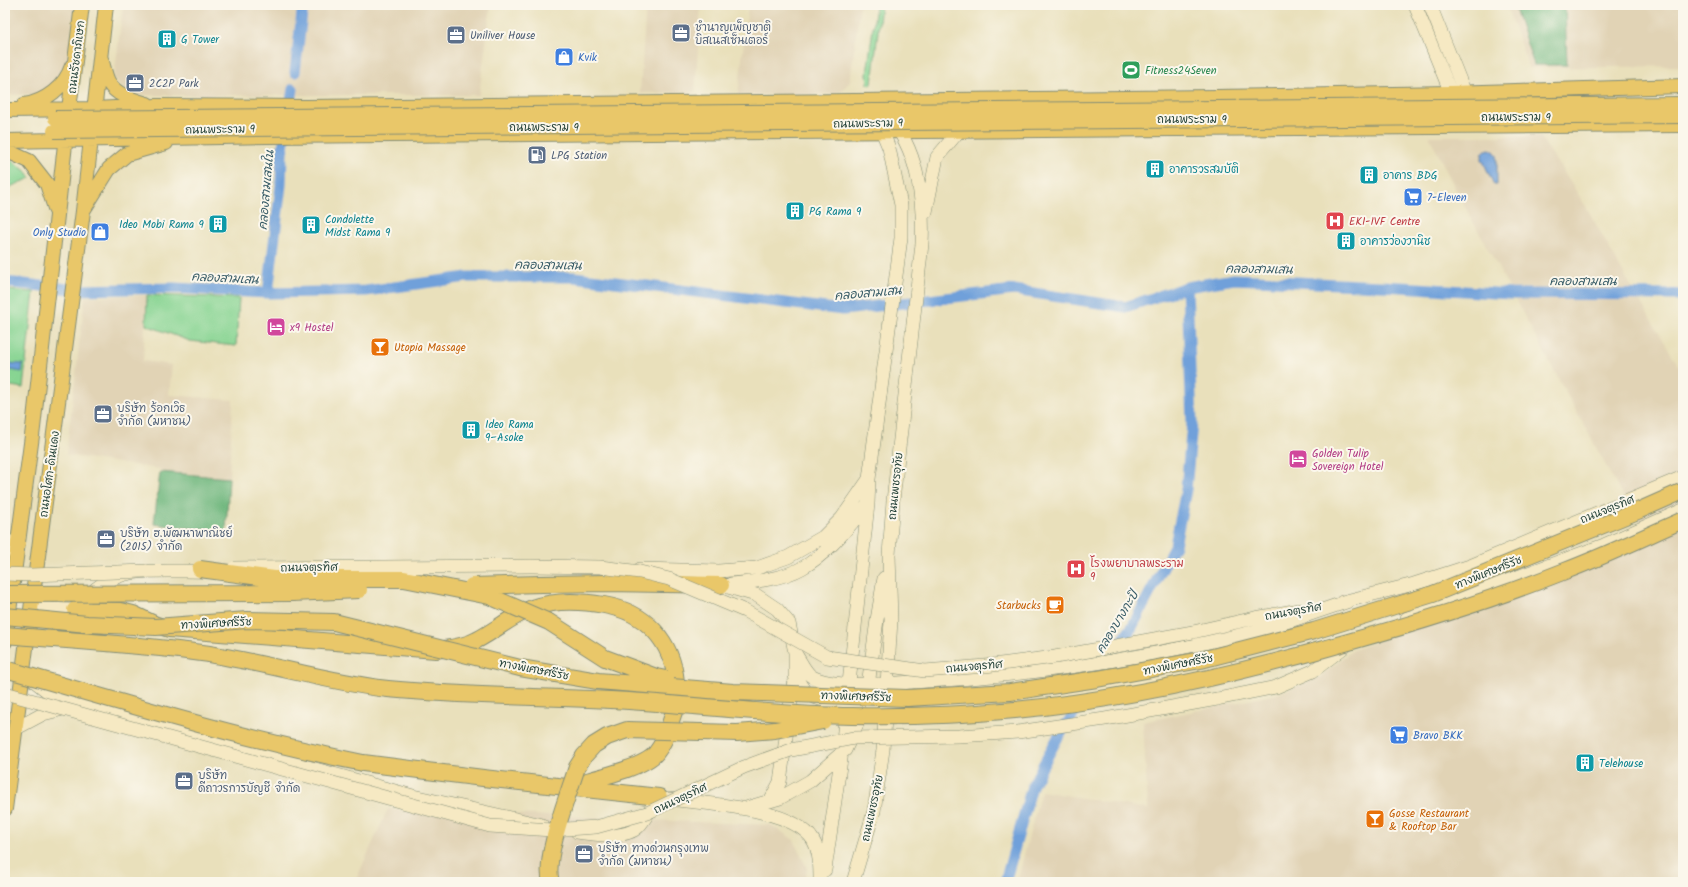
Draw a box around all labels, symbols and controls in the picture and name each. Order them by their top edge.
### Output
place label: ชำนาญเพ็ญชาติ บิสเนสเซ็นเตอร์ [695,19,771,50]
street label: ถนนรัชดาภิเษก [64,20,90,95]
office icon: ชำนาญเพ็ญชาติ บิสเนสเซ็นเตอร์ [670,22,692,44]
office icon: Uniliver House [445,24,467,46]
place label: Uniliver House [470,27,535,45]
building icon: G Tower [156,28,178,50]
place label: G Tower [181,31,220,49]
shop icon: Kvik [553,46,575,68]
place label: Kvik [578,49,598,67]
sports icon: Fitness24Seven [1120,59,1142,81]
place label: Fitness24Seven [1145,62,1217,80]
office icon: 2C2P Park [124,72,146,94]
place label: 2C2P Park [149,75,200,93]
street label: ถนนพระราม 9 [1481,109,1552,127]
street label: ถนนพระราม 9 [1157,111,1228,129]
street label: ถนนพระราม 9 [833,114,904,134]
street label: ถนนพระราม 9 [509,119,580,137]
street label: ถนนพระราม 9 [185,120,256,140]
fuel station icon: LPG Station [526,144,548,166]
place label: LPG Station [551,147,607,165]
water label: คลองสามเสนใน [254,149,279,231]
building icon: อาคารวรสมบัติ [1144,158,1166,180]
place label: อาคารวรสมบัติ [1169,161,1239,179]
building icon: อาคาร BDG [1358,164,1380,186]
place label: อาคาร BDG [1383,167,1438,185]
supermarket icon: 7-Eleven [1402,186,1424,208]
place label: 7-Eleven [1427,189,1467,207]
building icon: PG Rama 9 [784,200,806,222]
place label: PG Rama 9 [809,203,862,221]
hospital icon: EKI-IVF Centre [1324,210,1346,232]
place label: Condolette Midst Rama 9 [325,211,391,242]
building icon: Ideo Mobi Rama 9 [207,213,229,235]
place label: EKI-IVF Centre [1349,213,1420,231]
building icon: Condolette Midst Rama 9 [300,214,322,236]
place label: Ideo Mobi Rama 9 [119,216,205,234]
shop icon: Only Studio [89,221,111,243]
place label: Only Studio [33,224,86,242]
building icon: อาคารว่องวานิช [1335,230,1357,252]
place label: อาคารว่องวานิช [1360,233,1431,251]
water label: คลองสามเสน [514,255,583,276]
water label: คลองสามเสน [1225,259,1294,280]
water label: คลองสามเสน [191,267,260,290]
water label: คลองสามเสน [1549,272,1618,291]
water label: คลองสามเสน [834,281,903,306]
hotel icon: x9 Hostel [265,316,287,338]
place label: x9 Hostel [289,319,334,337]
bar icon: Utopia Massage [369,336,391,358]
place label: Utopia Massage [394,339,466,357]
place label: บริษัท ร้อกเวิธ จํากัด (มหาชน) [117,400,191,431]
office icon: บริษัท ร้อกเวิธ จํากัด (มหาชน) [92,403,114,425]
place label: Ideo Rama 9–Asoke [485,416,534,447]
building icon: Ideo Rama 9–Asoke [460,419,482,441]
street label: ถนนอโศก-ดินแดง [35,429,65,519]
place label: Golden Tulip Sovereign Hotel [1312,445,1384,476]
hotel icon: Golden Tulip Sovereign Hotel [1287,448,1309,470]
street label: ถนนเพชรอุทัย [883,451,908,521]
street label: ถนนจตุรทิศ [1578,490,1639,529]
place label: บริษัท ฮ.พัฒนาพาณิชย์ (2015) จำกัด [120,525,233,556]
office icon: บริษัท ฮ.พัฒนาพาณิชย์ (2015) จำกัด [95,528,117,550]
street label: ทางพิเศษศรีรัช [1452,551,1525,595]
place label: โรงพยาบาลพระราม 9 [1090,555,1184,586]
street label: ถนนจตุรทิศ [280,558,339,577]
hospital icon: โรงพยาบาลพระราม 9 [1065,558,1087,580]
water label: คลองบางกะปิ [1091,585,1145,657]
cafe icon: Starbucks [1044,594,1066,616]
place label: Starbucks [996,597,1041,615]
street label: ถนนจตุรทิศ [1264,598,1324,626]
street label: ทางพิเศษศรีรัช [180,613,252,635]
street label: ทางพิเศษศรีรัช [1142,649,1215,681]
street label: ทางพิเศษศรีรัช [497,654,571,686]
street label: ถนนจตุรทิศ [945,655,1005,678]
street label: ทางพิเศษศรีรัช [820,687,892,707]
supermarket icon: Bravo BKK [1388,724,1410,746]
place label: Bravo BKK [1413,727,1463,745]
building icon: Telehouse [1574,752,1596,774]
place label: Telehouse [1599,755,1643,773]
place label: บริษัท ดีถาวรการบัญชี จำกัด [198,767,300,798]
office icon: บริษัท ดีถาวรการบัญชี จำกัด [173,770,195,792]
street label: ถนนเพชรอุทัย [857,773,889,843]
street label: ถนนจตุรทิศ [651,778,711,819]
place label: Gosse Restaurant & Rooftop Bar [1389,805,1470,836]
bar icon: Gosse Restaurant & Rooftop Bar [1364,808,1386,830]
place label: บริษัท ทางด่วนกรุงเทพ จำกัด (มหาชน) [598,840,709,871]
office icon: บริษัท ทางด่วนกรุงเทพ จำกัด (มหาชน) [573,843,595,865]

